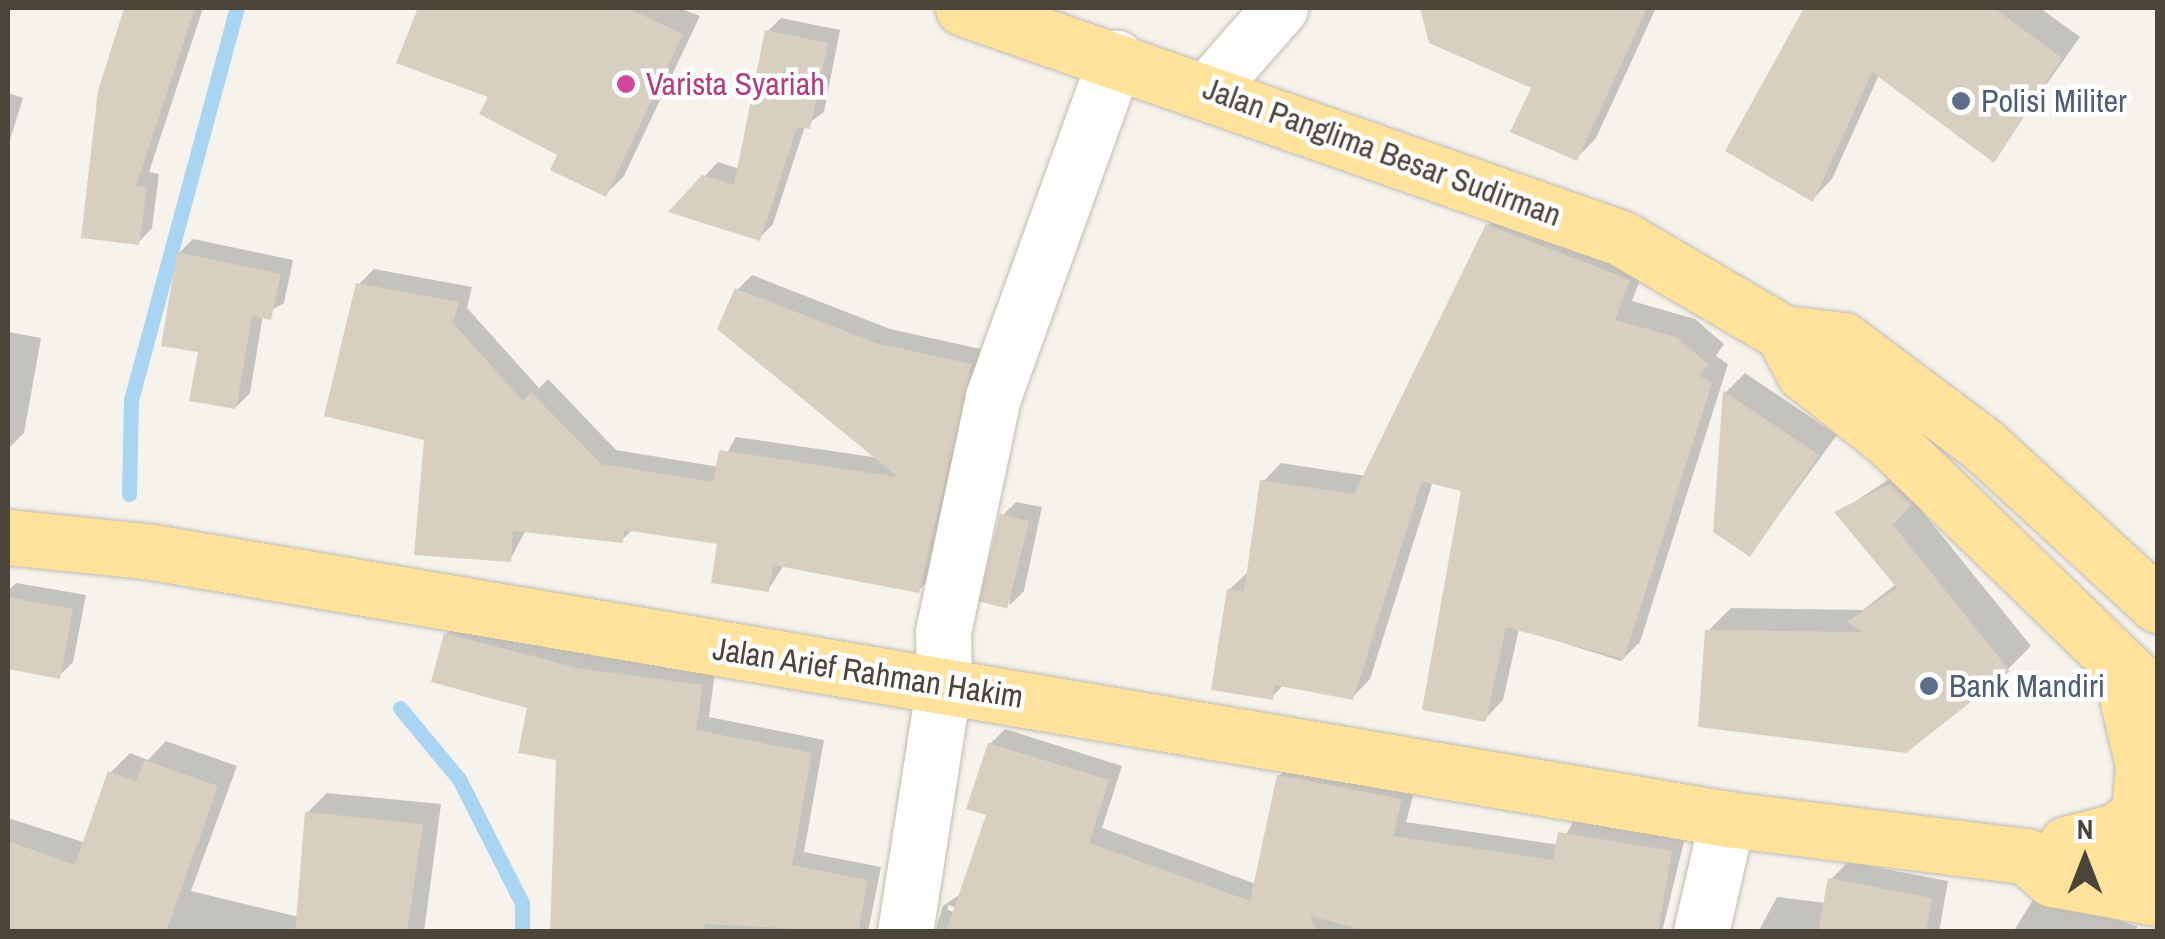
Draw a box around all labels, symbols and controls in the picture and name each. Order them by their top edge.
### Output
place label: Varista Syariah [646,65,825,103]
street label: Jalan Panglima Besar Sudirman [1198,69,1566,235]
marker: Varista Syariah [615,73,637,95]
place label: Polisi Militer [1981,82,2127,120]
marker: Polisi Militer [1950,90,1972,112]
street label: Jalan Arief Rahman Hakim [709,629,1027,717]
place label: Bank Mandiri [1949,667,2105,705]
marker: Bank Mandiri [1918,675,1940,697]
north arrow [2035,809,2135,909]
text: N [2077,810,2093,848]

